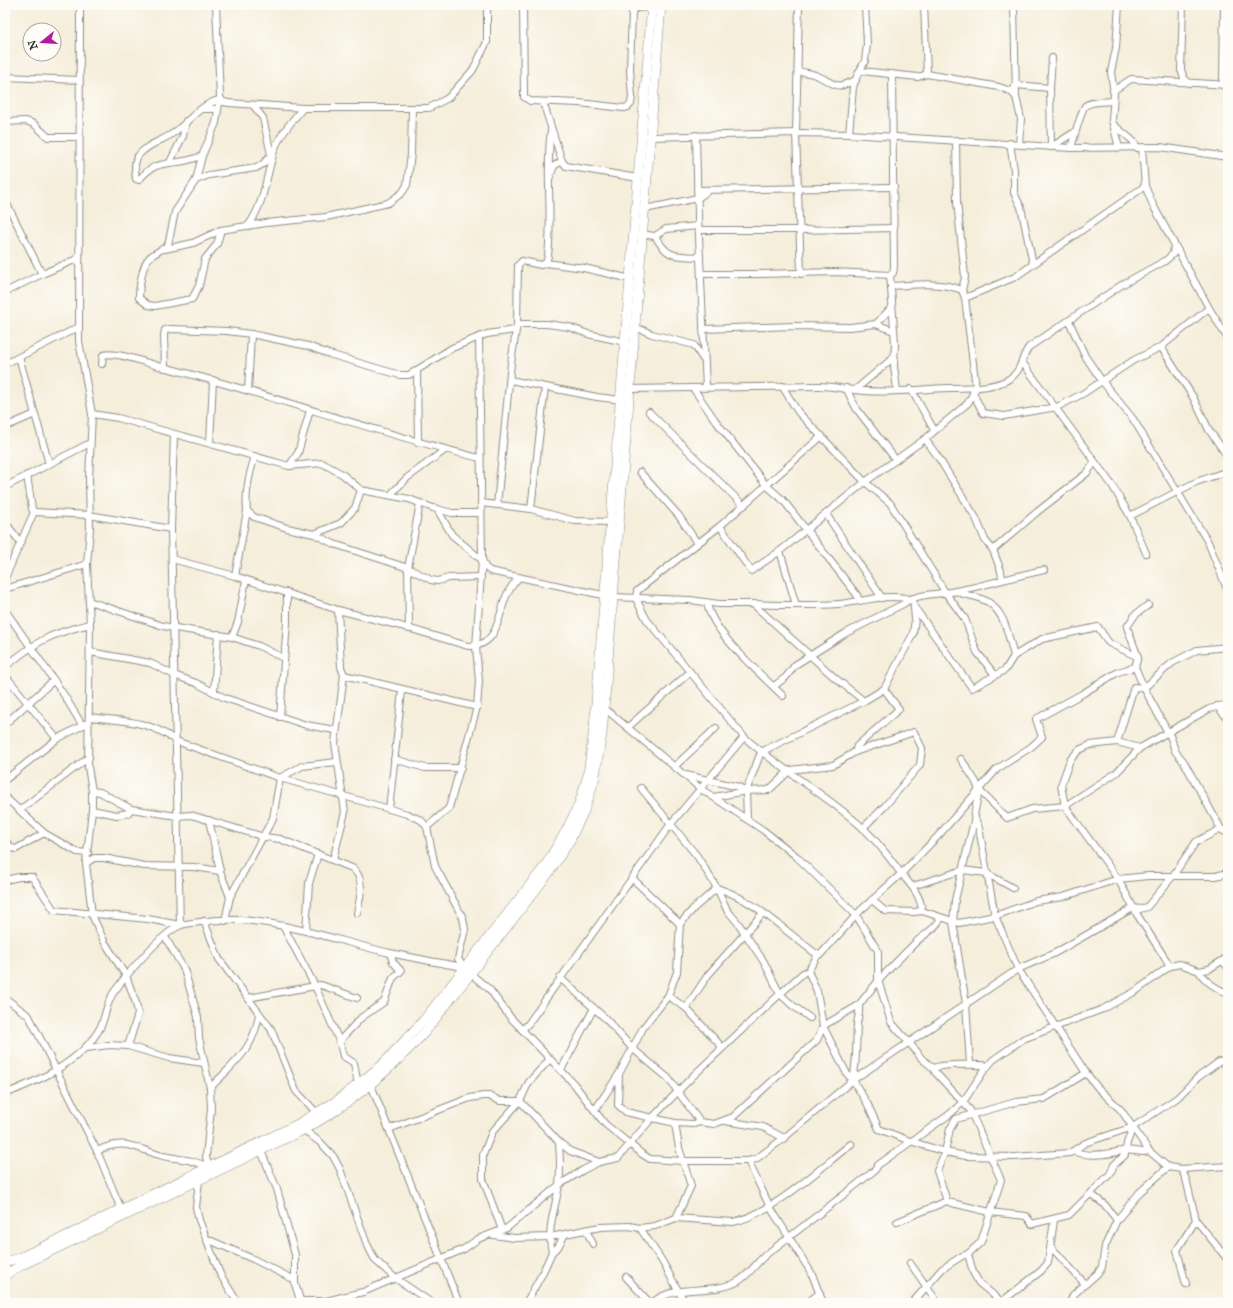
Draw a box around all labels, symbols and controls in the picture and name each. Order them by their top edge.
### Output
north arrow [22,22,62,62]
text: N [25,38,41,51]

